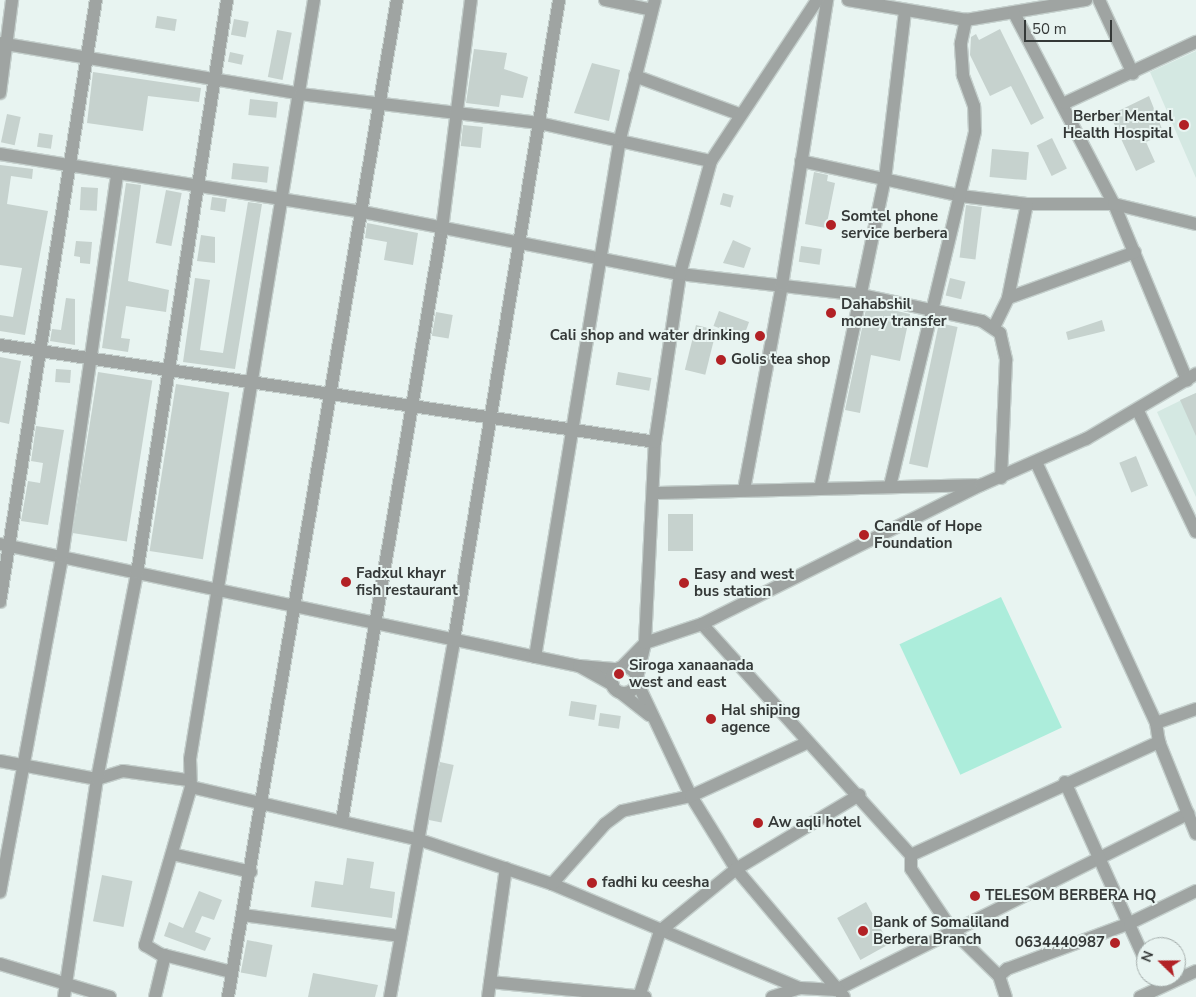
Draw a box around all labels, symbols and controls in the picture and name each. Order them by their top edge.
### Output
scale bar [1026,10,1114,42]
text: 50 m [1032,19,1067,39]
place label: Berber Mental Health Hospital [1063,107,1173,142]
marker: Berber Mental Health Hospital [1177,118,1191,132]
place label: Somtel phone service berbera [841,207,948,242]
marker: Somtel phone service berbera [825,219,837,231]
place label: Dahabshil money transfer [841,295,947,330]
marker: Dahabshil money transfer [825,307,837,319]
place label: Cali shop and water drinking [550,327,750,345]
marker: Cali shop and water drinking [754,330,766,342]
place label: Golis tea shop [731,351,830,369]
marker: Golis tea shop [715,354,727,366]
place label: Candle of Hope Foundation [874,517,982,552]
marker: Candle of Hope Foundation [858,529,870,541]
place label: Fadxul khayr fish restaurant [356,564,458,599]
place label: Easy and west bus station [694,565,794,600]
marker: Fadxul khayr fish restaurant [340,576,352,588]
marker: Easy and west bus station [678,577,690,589]
place label: Siroga xanaanada west and east [629,656,754,691]
marker: Siroga xanaanada west and east [613,668,625,680]
place label: Hal shiping agence [721,701,800,736]
marker: Hal shiping agence [705,713,717,725]
place label: Aw aqli hotel [768,814,861,832]
marker: Aw aqli hotel [752,817,764,829]
place label: fadhi ku ceesha [602,874,710,892]
marker: fadhi ku ceesha [586,877,598,889]
place label: TELESOM BERBERA HQ [985,887,1156,905]
marker: TELESOM BERBERA HQ [969,890,981,902]
place label: Bank of Somaliland Berbera Branch [873,913,1009,948]
marker: Bank of Somaliland Berbera Branch [857,925,869,937]
place label: 0634440987 [1015,934,1105,952]
marker: 0634440987 [1109,937,1121,949]
north arrow [1136,937,1186,987]
text: N [1137,948,1158,965]

